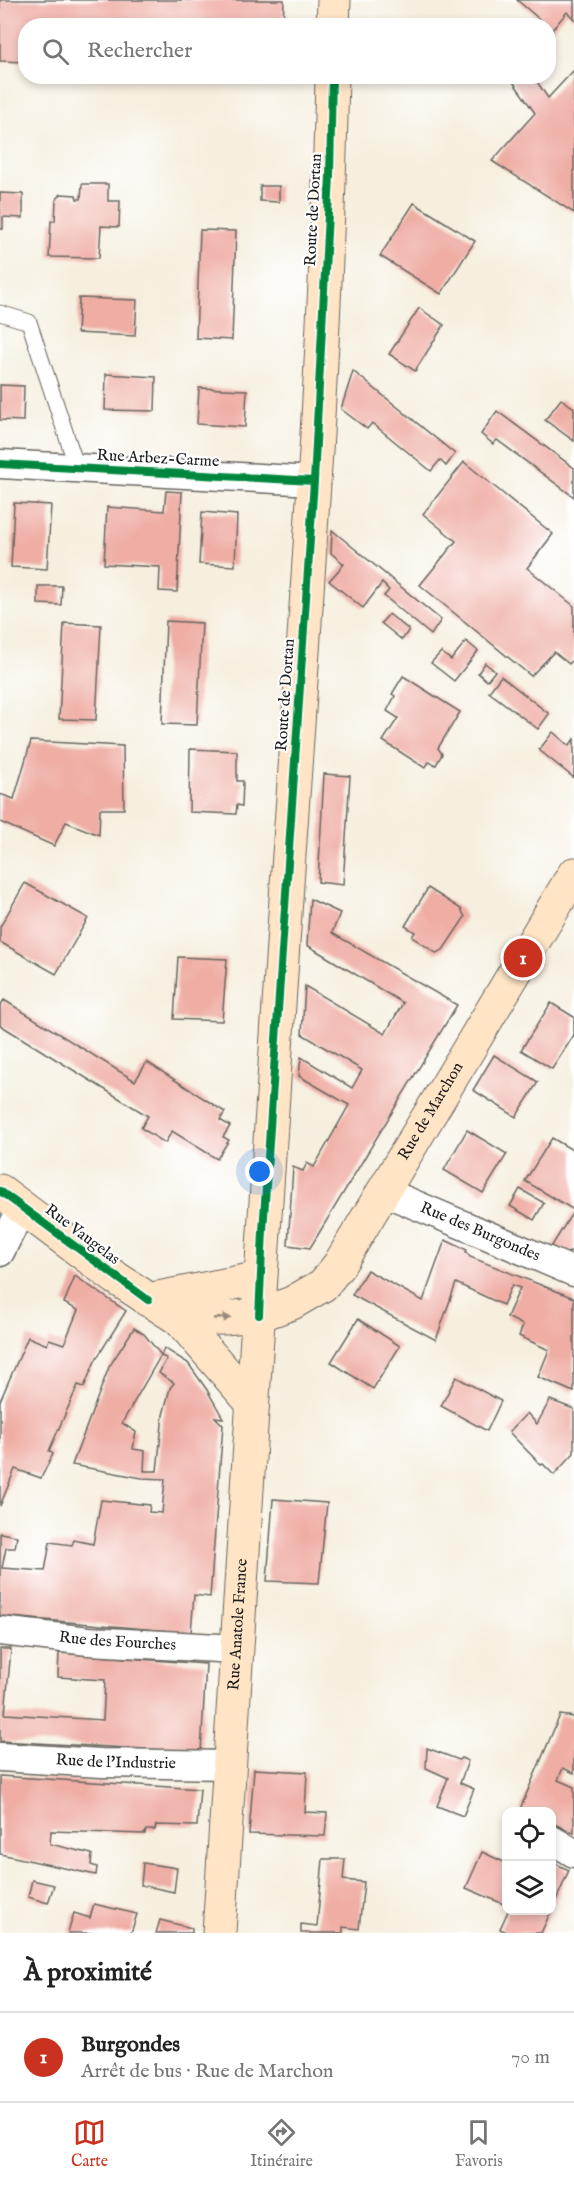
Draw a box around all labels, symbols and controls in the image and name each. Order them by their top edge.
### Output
search box [18,18,556,84]
icon: search [39,35,72,68]
text: Rechercher [87,37,192,65]
street label: Route de Dortan [301,153,327,267]
street label: Rue Arbez-Carme [96,446,220,472]
street label: Route de Dortan [272,638,300,752]
pin: 1 [504,936,542,980]
street label: Rue de Marchon [394,1058,469,1164]
your location [245,1157,274,1186]
street label: Rue des Burgondes [417,1198,543,1267]
street label: Rue Vaugelas [41,1200,124,1270]
one-way arrow [212,1314,231,1323]
street label: Rue Anatole France [224,1558,253,1691]
street label: Rue des Fourches [58,1628,177,1656]
street label: Rue de l'Industrie [55,1750,176,1774]
map controls [502,1807,556,1915]
button: locate [502,1807,556,1861]
button: layers [502,1861,556,1915]
text: À proximité [24,1956,152,1989]
text: Burgondes [81,2031,180,2059]
text: 1 [40,2045,47,2070]
text: 70 m [511,2045,550,2070]
text: Arrêt de bus · Rue de Marchon [81,2059,334,2084]
tab: Carte [71,2116,108,2172]
tab: Itinéraire [250,2116,313,2172]
tab: Favoris [455,2116,503,2172]

